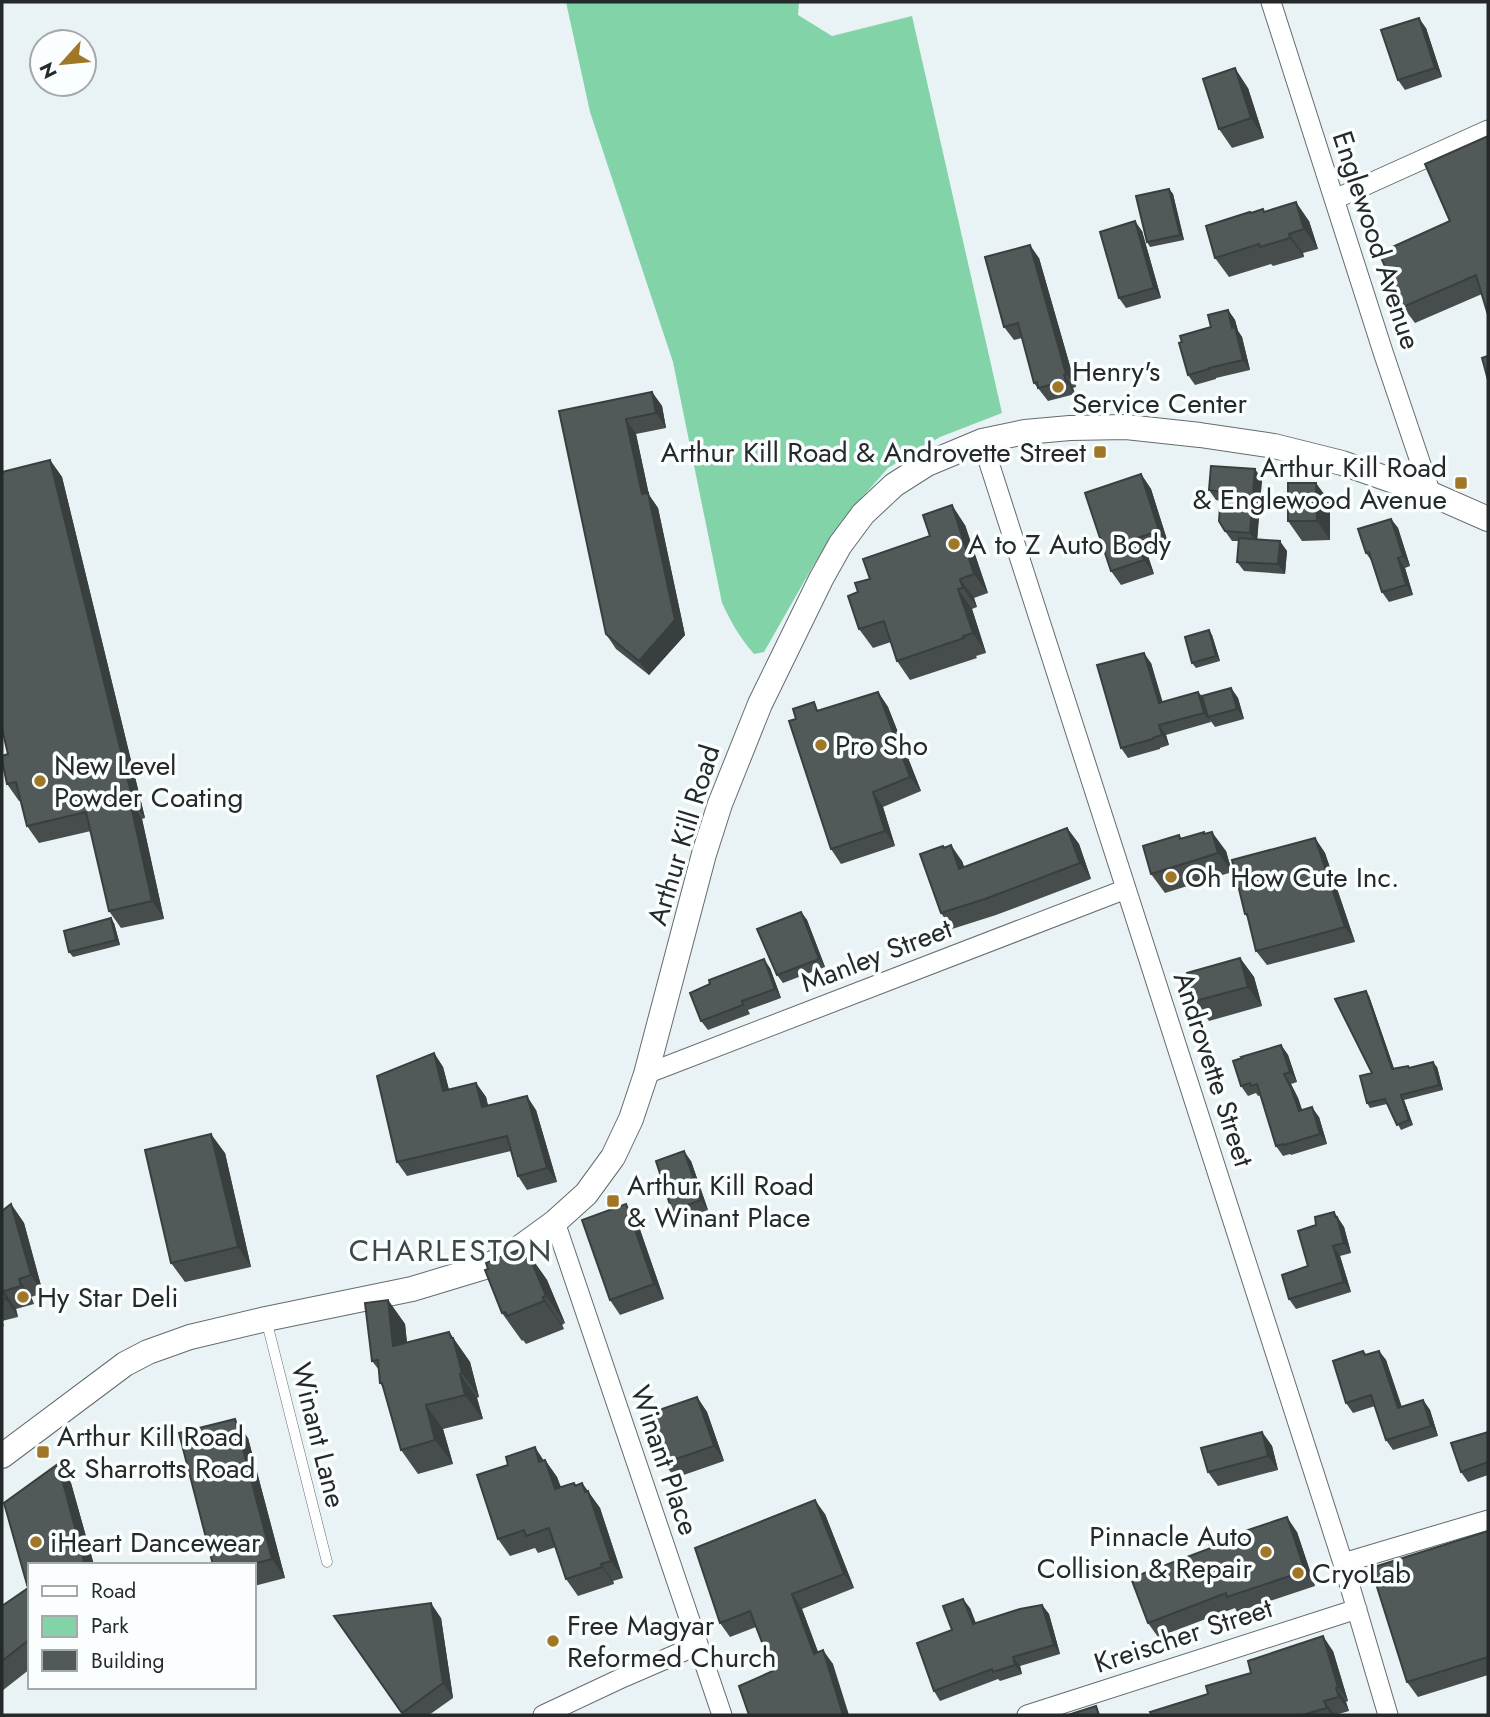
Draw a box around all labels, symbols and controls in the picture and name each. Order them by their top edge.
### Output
north arrow [28,28,98,98]
text: N [33,58,64,83]
street label: Englewood Avenue [1322,126,1431,355]
place label: Henry's Service Center [1072,351,1247,424]
marker: Henry's Service Center [1050,379,1066,395]
place label: Arthur Kill Road & Androvette Street [661,432,1086,473]
marker: Arthur Kill Road & Androvette Street [1092,444,1108,460]
place label: Arthur Kill Road & Englewood Avenue [1192,447,1447,520]
marker: Arthur Kill Road & Englewood Avenue [1453,475,1469,491]
place label: A to Z Auto Body [968,524,1172,565]
marker: A to Z Auto Body [946,536,962,552]
place label: Pro Sho [835,725,928,766]
marker: Pro Sho [813,737,829,753]
street label: Arthur Kill Road [637,740,730,931]
place label: New Level Powder Coating [54,745,243,818]
marker: New Level Powder Coating [32,773,48,789]
place label: Oh How Cute Inc. [1185,857,1399,898]
marker: Oh How Cute Inc. [1163,869,1179,885]
street label: Manley Street [795,908,958,1003]
street label: Androvette Street [1163,966,1264,1172]
place label: Arthur Kill Road & Winant Place [627,1165,814,1238]
marker: Arthur Kill Road & Winant Place [605,1193,621,1209]
district label: CHARLESTON [349,1229,553,1272]
place label: Hy Star Deli [37,1277,178,1318]
marker: Hy Star Deli [15,1289,31,1305]
street label: Winant Lane [281,1358,356,1512]
street label: Winant Place [620,1380,709,1541]
place label: Arthur Kill Road & Sharrotts Road [57,1416,255,1489]
marker: Arthur Kill Road & Sharrotts Road [35,1444,51,1460]
place label: Pinnacle Auto Collision & Repair [1037,1516,1252,1589]
place label: iHeart Dancewear [50,1522,261,1563]
marker: iHeart Dancewear [28,1534,44,1550]
marker: Pinnacle Auto Collision & Repair [1258,1544,1274,1560]
place label: CryoLab [1312,1553,1411,1594]
legend [28,1563,256,1689]
marker: CryoLab [1290,1565,1306,1581]
text: Road [91,1576,136,1606]
street label: Kreischer Street [1089,1587,1278,1684]
place label: Free Magyar Reformed Church [567,1605,776,1678]
text: Park [91,1611,129,1641]
marker: Free Magyar Reformed Church [545,1633,561,1649]
text: Building [91,1646,164,1676]

